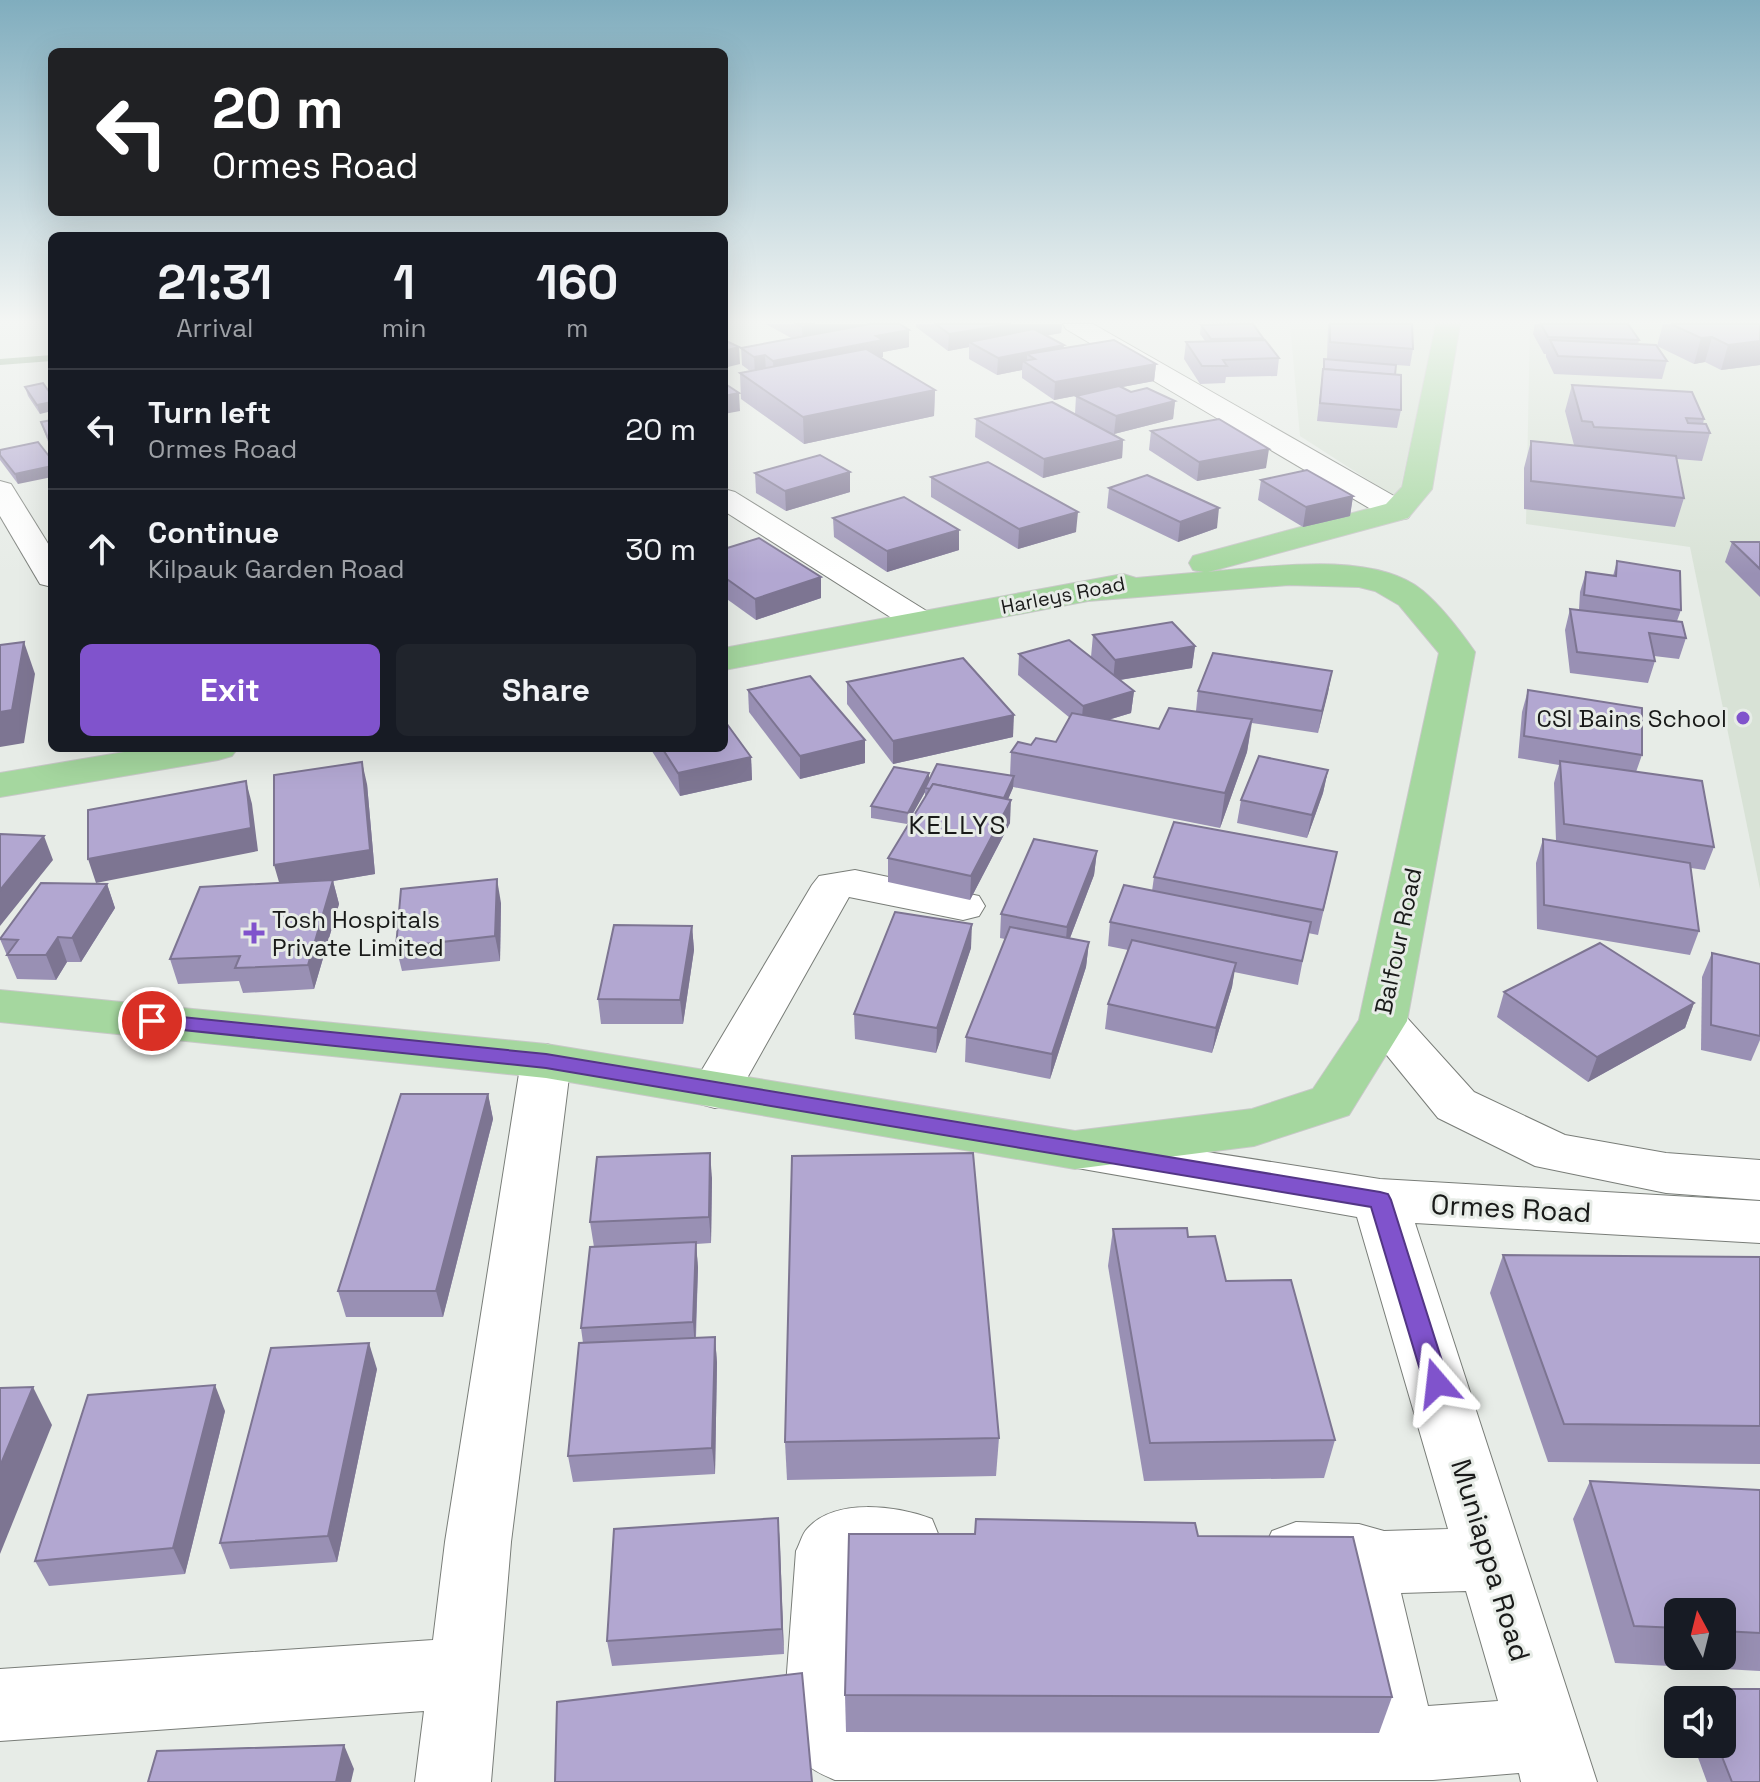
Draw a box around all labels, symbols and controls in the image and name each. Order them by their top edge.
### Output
text: 20 m [212,73,344,144]
icon: left [80,80,184,184]
text: Ormes Road [212,143,419,189]
text: 21:31 [158,252,272,313]
text: 1 [393,252,415,313]
text: 160 [536,252,618,313]
text: Arrival [176,311,253,345]
text: min [382,311,426,345]
text: m [566,311,588,345]
text: Turn left [148,393,271,432]
icon: left [80,407,124,451]
text: 20 m [625,410,696,449]
text: Ormes Road [148,432,297,466]
text: Continue [148,513,279,552]
icon: ahead [80,527,124,571]
text: 30 m [625,530,696,569]
text: Kilpauk Garden Road [148,552,405,586]
street label: Harleys Road [999,570,1127,620]
button: Exit [80,644,380,736]
button: Share [396,644,696,736]
place label: CSI Bains School [1536,703,1727,734]
marker: CSI Bains School [1734,709,1752,727]
district label: KELLYS [908,808,1008,842]
street label: Balfour Road [1367,865,1429,1017]
place label: Tosh Hospitals Private Limited [272,904,444,963]
marker: Tosh Hospitals Private Limited [243,922,265,944]
pin [118,987,186,1055]
icon: arrive [130,999,174,1043]
street label: Ormes Road [1430,1186,1592,1230]
position arrow [1395,1341,1479,1425]
street label: Muniappa Road [1443,1455,1539,1665]
north arrow [1664,1598,1736,1670]
map controls [1664,1598,1736,1758]
button: sound [1664,1686,1736,1758]

